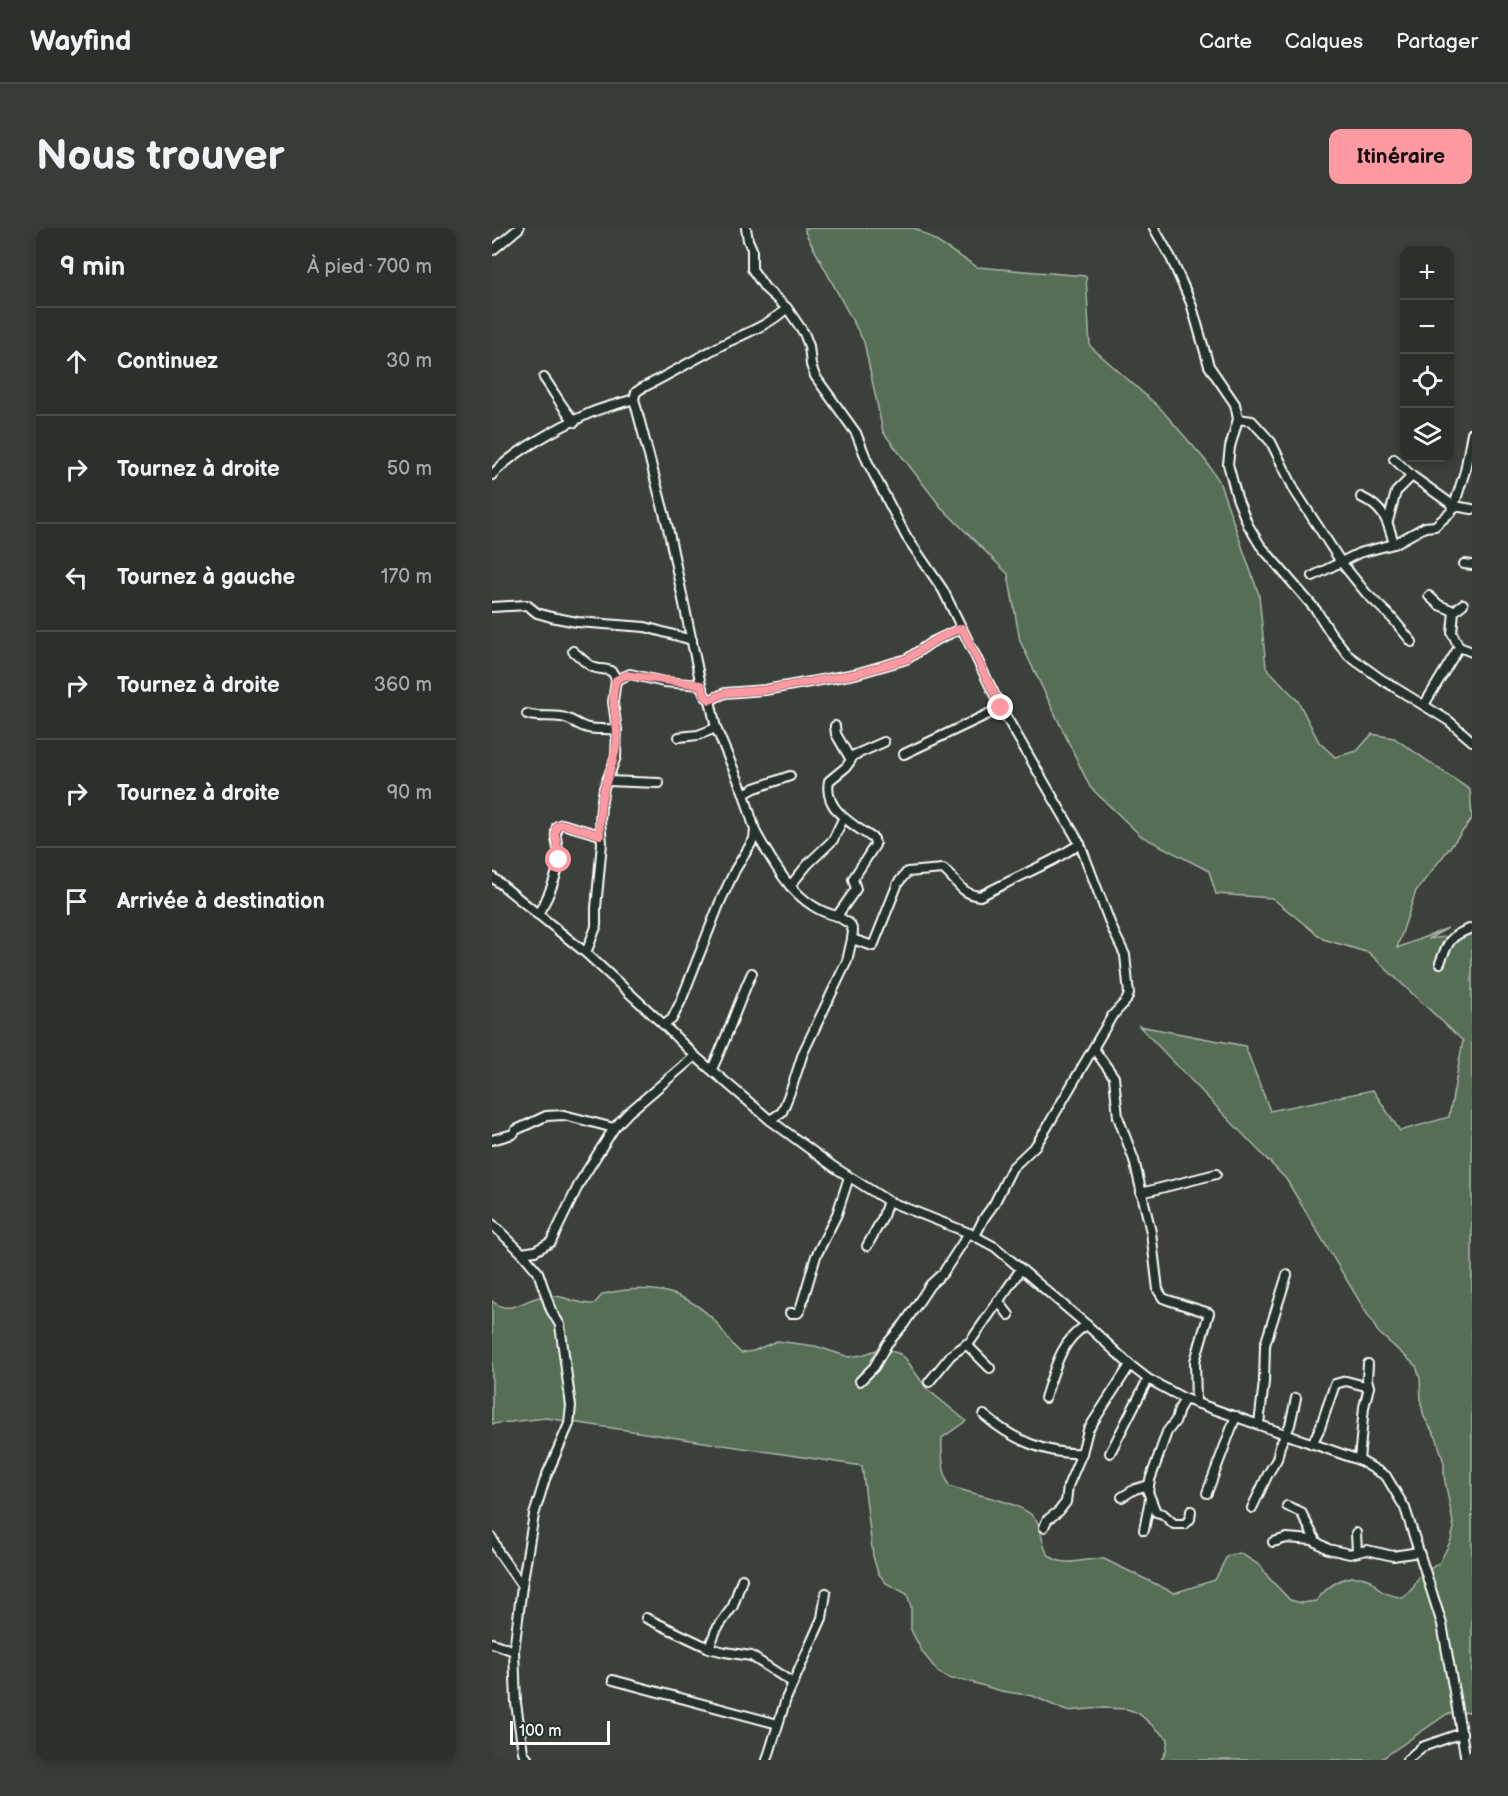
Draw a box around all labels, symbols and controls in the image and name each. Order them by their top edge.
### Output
text: Wayfind [30,25,131,58]
text: Carte [1199,29,1252,54]
text: Calques [1285,29,1363,54]
text: Partager [1396,29,1478,54]
button: Itinéraire [1329,129,1472,184]
text: Nous trouver [36,131,284,182]
map controls [1400,246,1454,462]
button: + [1400,246,1454,300]
text: 9 min [60,252,125,283]
text: À pied · 700 m [307,255,432,279]
button: − [1400,300,1454,354]
icon: ahead [60,345,93,378]
text: Continuez [117,348,218,375]
text: 30 m [386,349,432,373]
button: locate [1400,354,1454,408]
button: layers [1400,408,1454,462]
icon: right [60,453,93,486]
text: Tournez à droite [117,456,280,483]
text: 50 m [387,457,432,481]
icon: left [60,561,93,594]
text: Tournez à gauche [117,564,295,591]
text: 170 m [381,565,432,589]
icon: right [60,669,93,702]
text: Tournez à droite [117,672,280,699]
text: 360 m [374,673,432,697]
route end [987,694,1013,720]
icon: right [60,777,93,810]
text: Tournez à droite [117,780,280,807]
text: 90 m [387,781,432,805]
route start [545,846,571,872]
icon: arrive [60,885,93,918]
text: Arrivée à destination [117,888,325,915]
scale bar [510,1718,610,1746]
text: 100 m [519,1722,562,1741]

